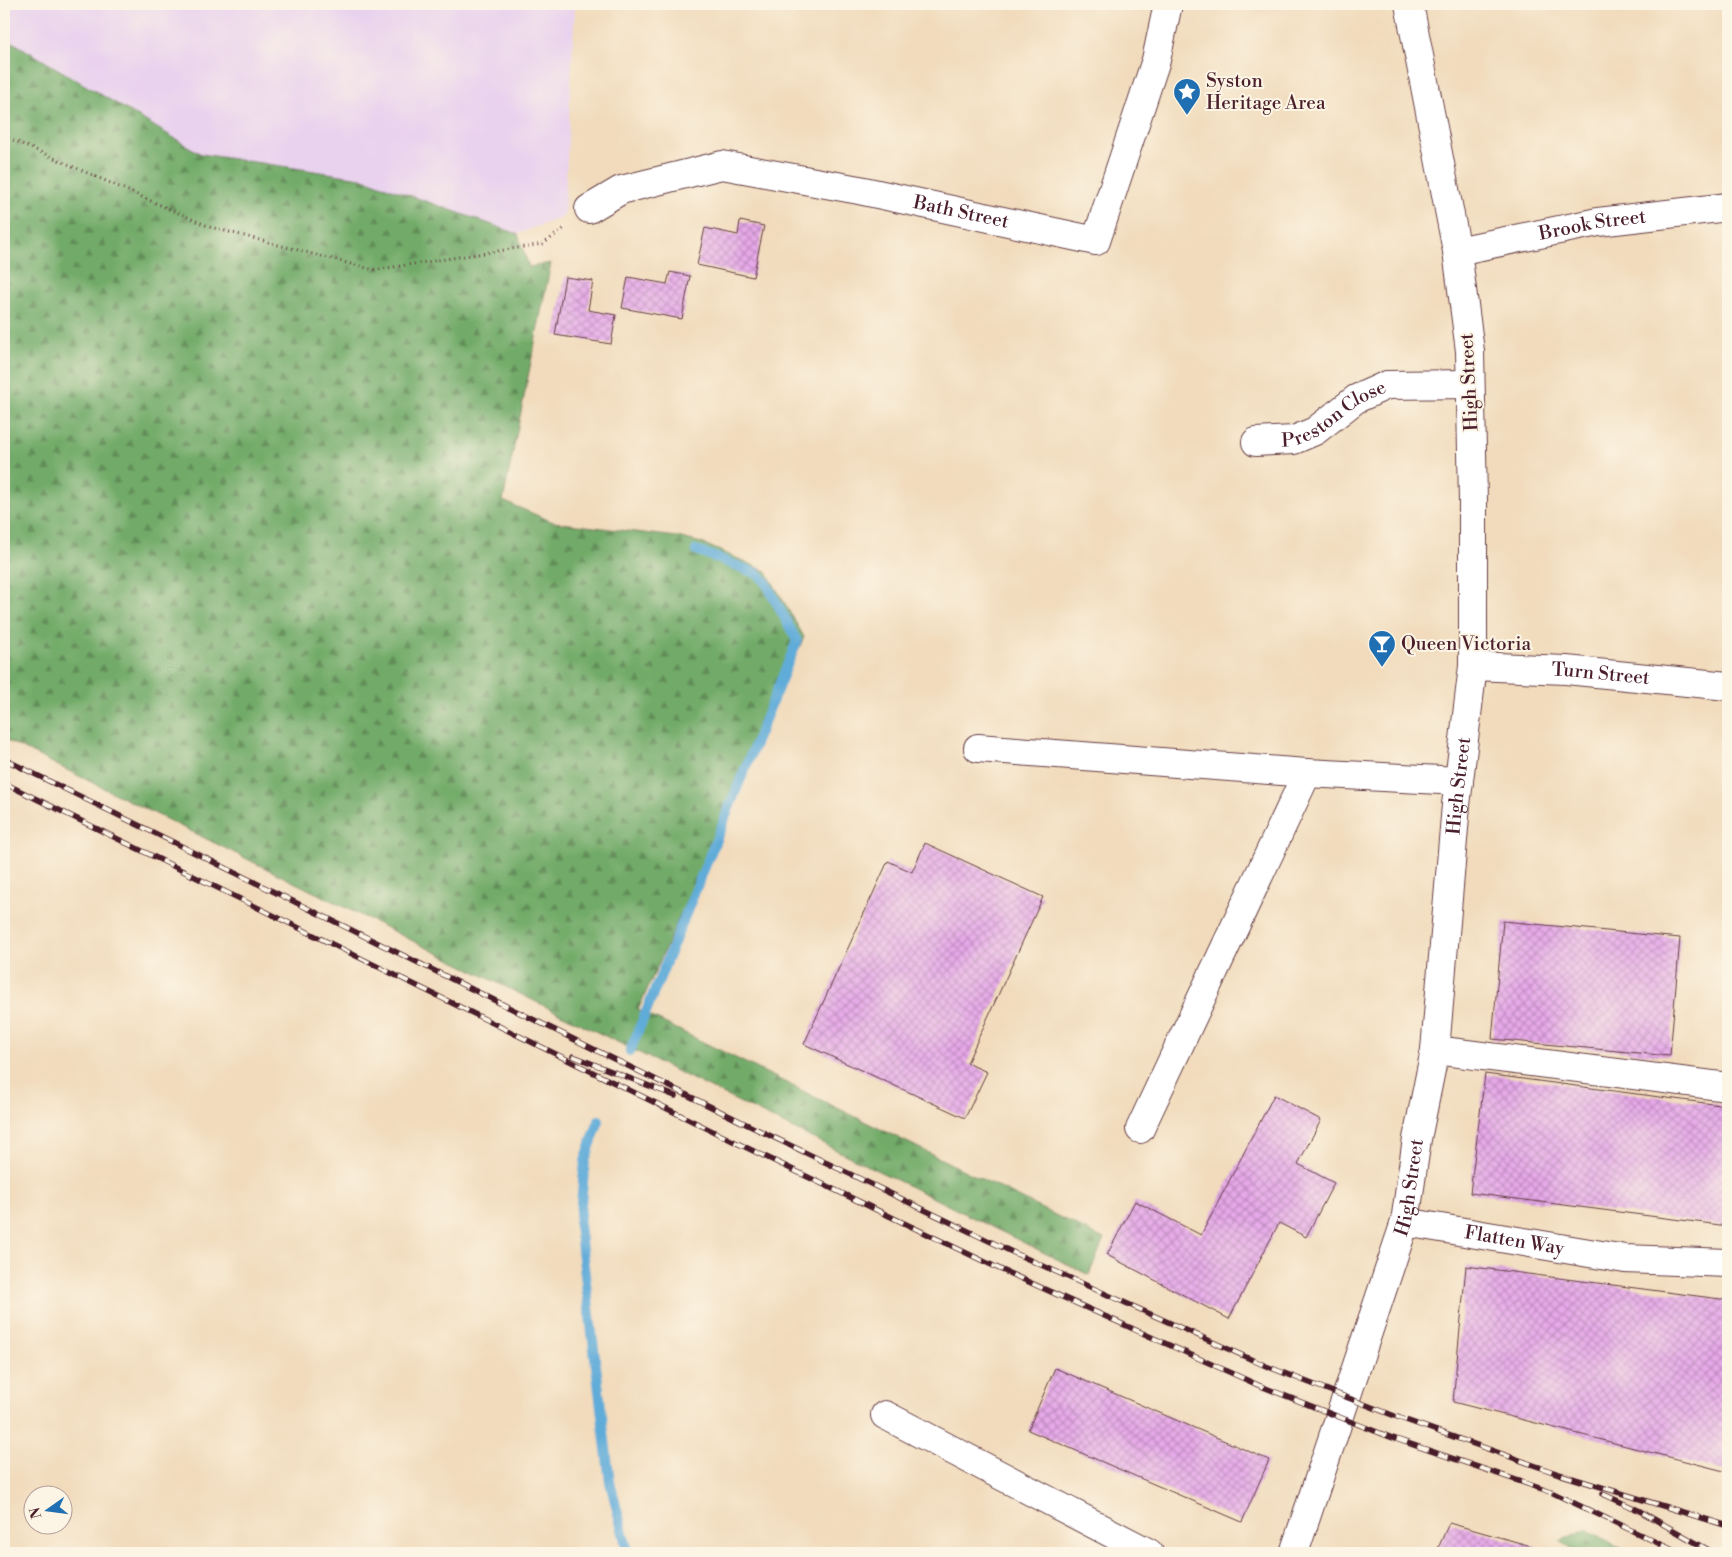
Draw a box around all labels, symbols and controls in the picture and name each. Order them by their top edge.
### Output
place label: Syston Heritage Area [1206,69,1326,115]
place icon: Syston Heritage Area [1172,77,1202,116]
street label: Bath Street [910,190,1011,234]
street label: Brook Street [1536,205,1647,246]
street label: High Street [1454,332,1484,432]
street label: Preston Close [1281,375,1390,453]
bar icon: Queen Victoria [1367,629,1397,668]
place label: Queen Victoria [1401,632,1532,656]
street label: Turn Street [1551,657,1651,690]
street label: High Street [1441,735,1476,836]
street label: High Street [1389,1137,1429,1239]
street label: Flatten Way [1463,1220,1567,1261]
north arrow [22,1484,72,1534]
text: N [26,1505,46,1520]

